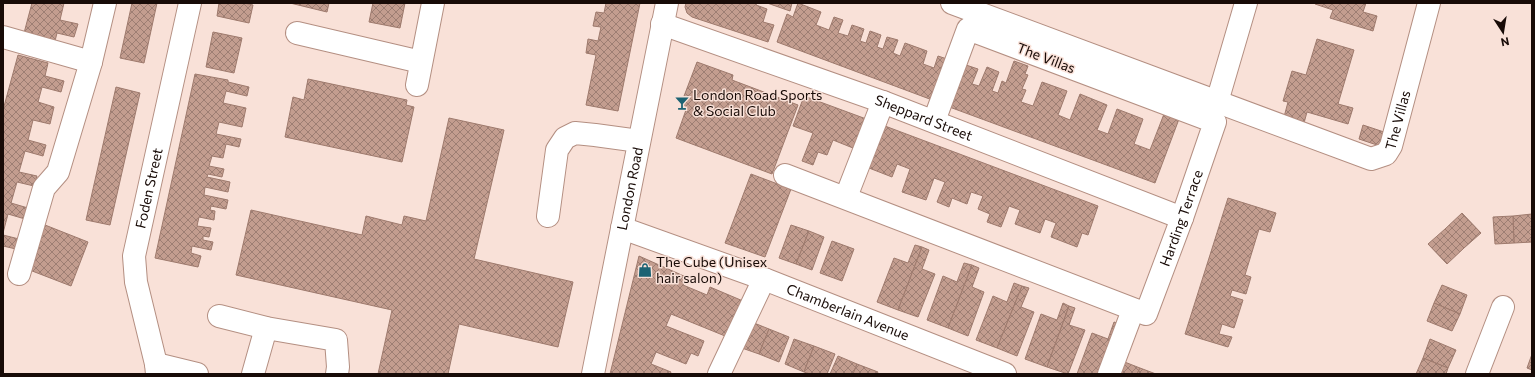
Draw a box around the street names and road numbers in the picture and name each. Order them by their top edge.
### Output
street label: The Villas [1015,39,1078,76]
street label: The Villas [1381,88,1413,152]
street label: Sheppard Street [873,91,975,144]
street label: Foden Street [131,146,166,230]
street label: London Road [613,146,646,232]
street label: Harding Terrace [1156,168,1206,269]
street label: Chamberlain Avenue [784,280,912,343]

